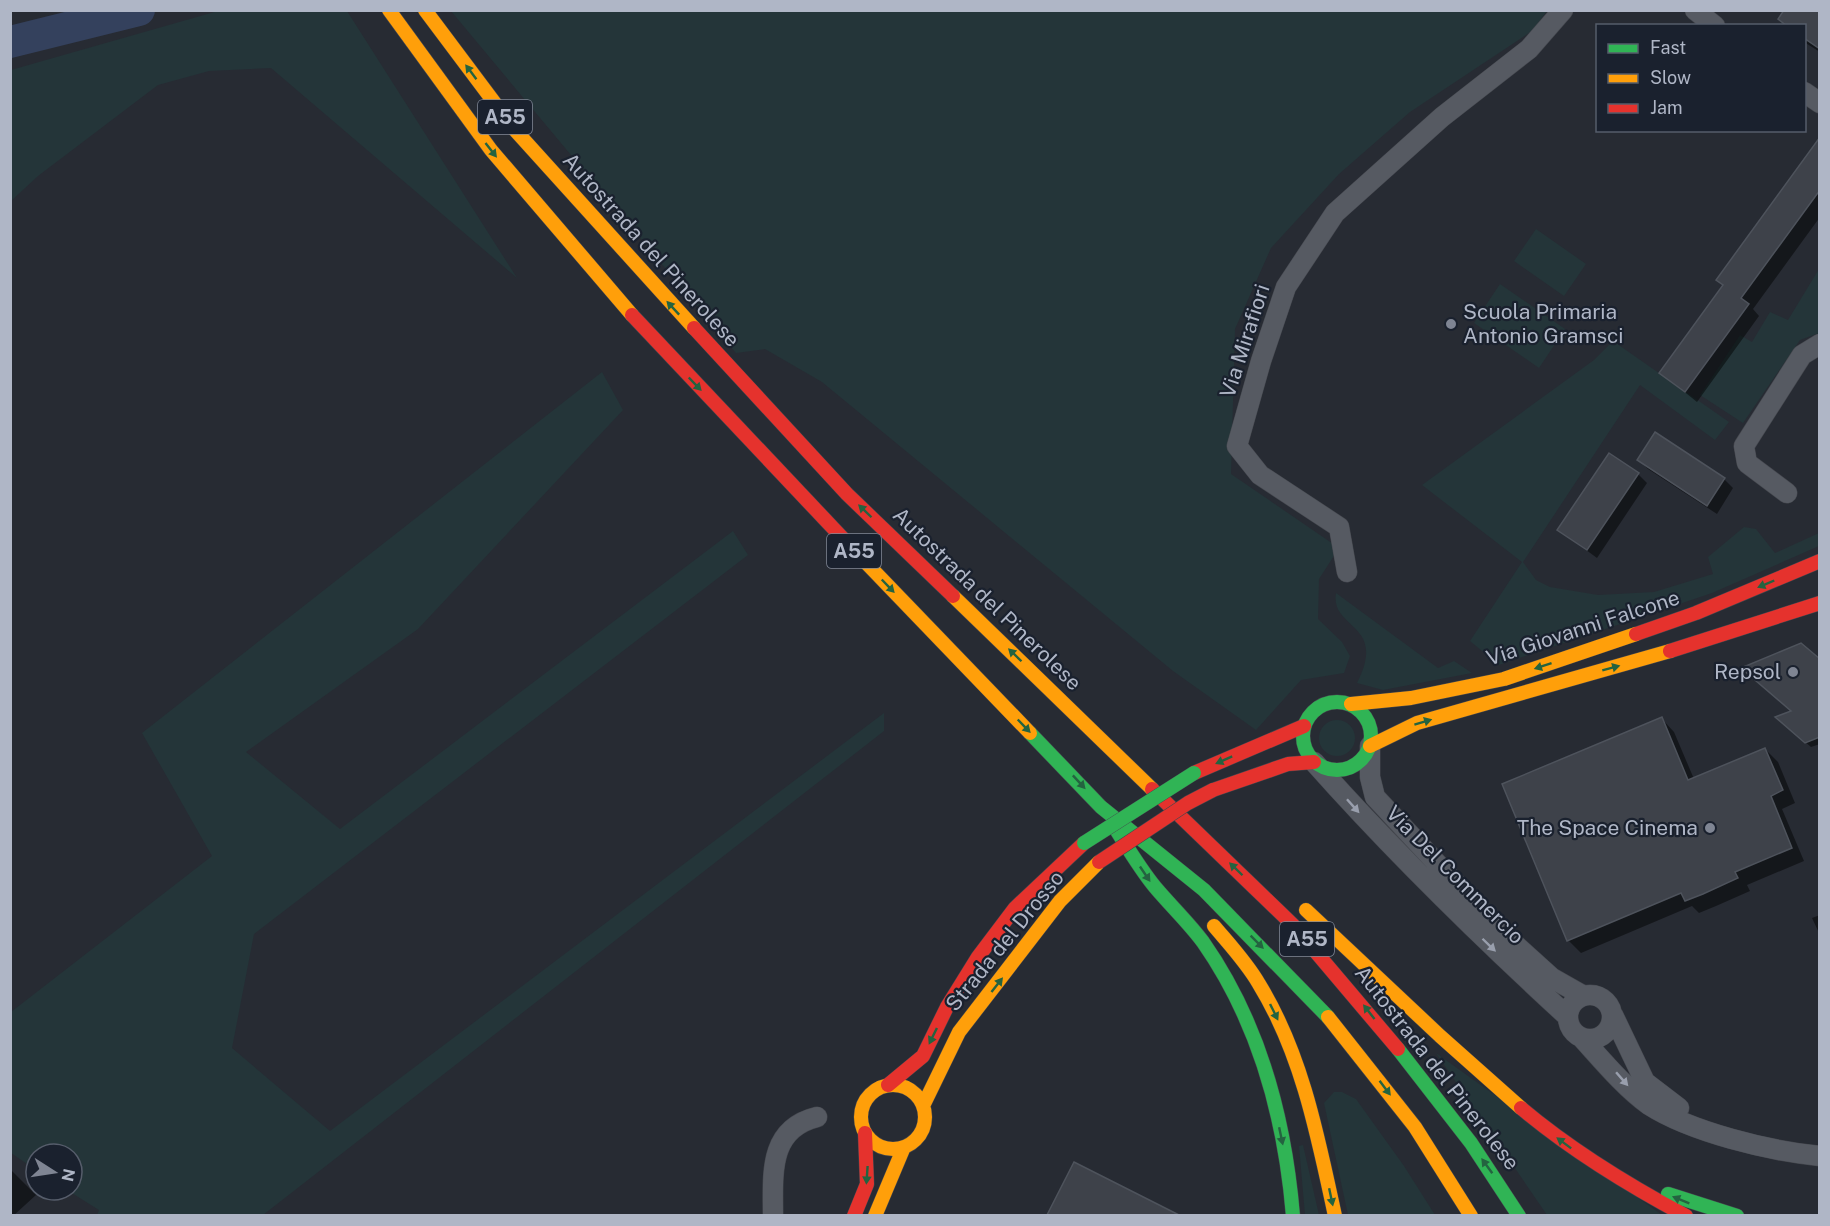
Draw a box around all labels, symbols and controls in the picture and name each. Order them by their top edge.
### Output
legend [1596,24,1806,132]
text: Fast [1650,37,1686,58]
one-way arrow [465,64,477,79]
text: Slow [1650,67,1691,88]
text: Jam [1650,97,1683,118]
road number: A55 [478,100,532,134]
one-way arrow [484,142,496,157]
street label: Autostrada del Pinerolese [558,148,745,352]
street label: Via Mirafiori [1214,281,1275,401]
place label: Scuola Primaria Antonio Gramsci [1463,299,1624,348]
one-way arrow [667,301,680,316]
marker: Scuola Primaria Antonio Gramsci [1444,317,1458,331]
one-way arrow [688,377,702,391]
street label: Autostrada del Pinerolese [888,502,1087,695]
one-way arrow [858,504,872,518]
road number: A55 [827,534,881,568]
one-way arrow [881,578,895,592]
one-way arrow [1757,579,1774,588]
street label: Via Giovanni Falcone [1483,584,1683,671]
one-way arrow [1007,648,1022,662]
place label: Repsol [1714,659,1781,684]
one-way arrow [1534,661,1552,671]
one-way arrow [1602,663,1620,672]
marker: Repsol [1786,665,1800,679]
one-way arrow [1414,717,1432,726]
one-way arrow [1017,718,1031,732]
one-way arrow [1214,755,1232,765]
one-way arrow [1071,775,1085,789]
one-way arrow [1346,798,1359,813]
street label: Via Del Commercio [1381,800,1530,949]
place label: The Space Cinema [1517,815,1698,840]
marker: The Space Cinema [1703,821,1717,835]
one-way arrow [1230,863,1244,877]
street label: Strada del Drosso [940,865,1069,1016]
one-way arrow [1139,866,1150,882]
road number: A55 [1280,922,1334,956]
one-way arrow [1249,934,1263,948]
one-way arrow [1482,938,1496,952]
street label: Autostrada del Pinerolese [1350,961,1525,1175]
one-way arrow [991,977,1004,993]
one-way arrow [1269,1003,1278,1020]
one-way arrow [1363,1004,1375,1019]
one-way arrow [928,1028,937,1045]
one-way arrow [1615,1071,1628,1087]
one-way arrow [1379,1080,1391,1095]
one-way arrow [1277,1127,1287,1145]
one-way arrow [1557,1137,1573,1149]
north arrow [24,1142,84,1202]
one-way arrow [1482,1159,1494,1174]
one-way arrow [862,1166,872,1185]
text: N [58,1167,79,1183]
one-way arrow [1327,1188,1337,1207]
one-way arrow [1672,1195,1690,1204]

